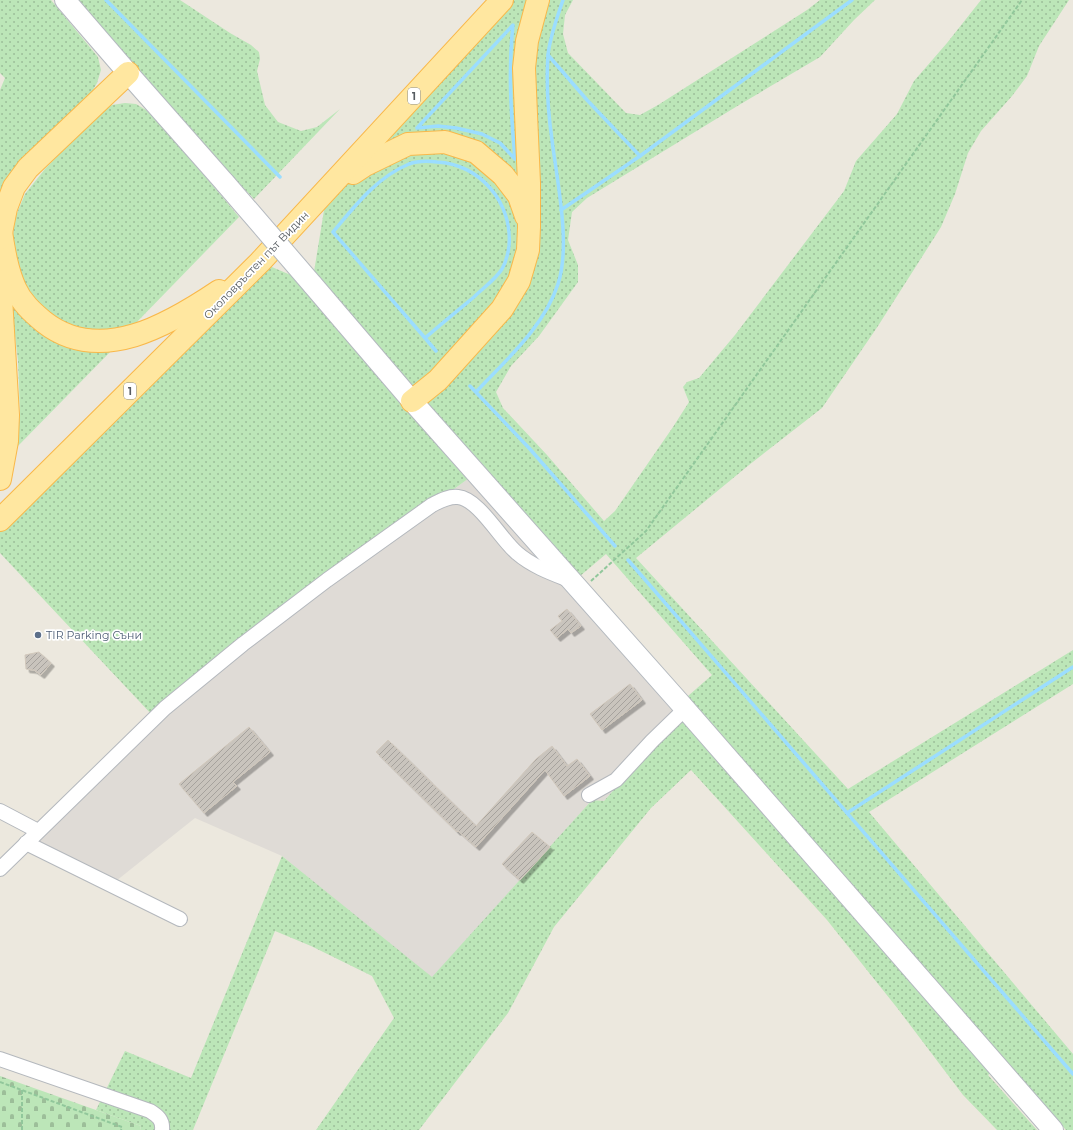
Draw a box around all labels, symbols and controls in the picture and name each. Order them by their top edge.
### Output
road number: 1 [408,88,420,104]
street label: Околовръстен път Видин [201,208,311,322]
road number: 1 [124,383,136,399]
place label: TIR Parking Съни [46,628,142,642]
marker: TIR Parking Съни [33,630,43,640]

